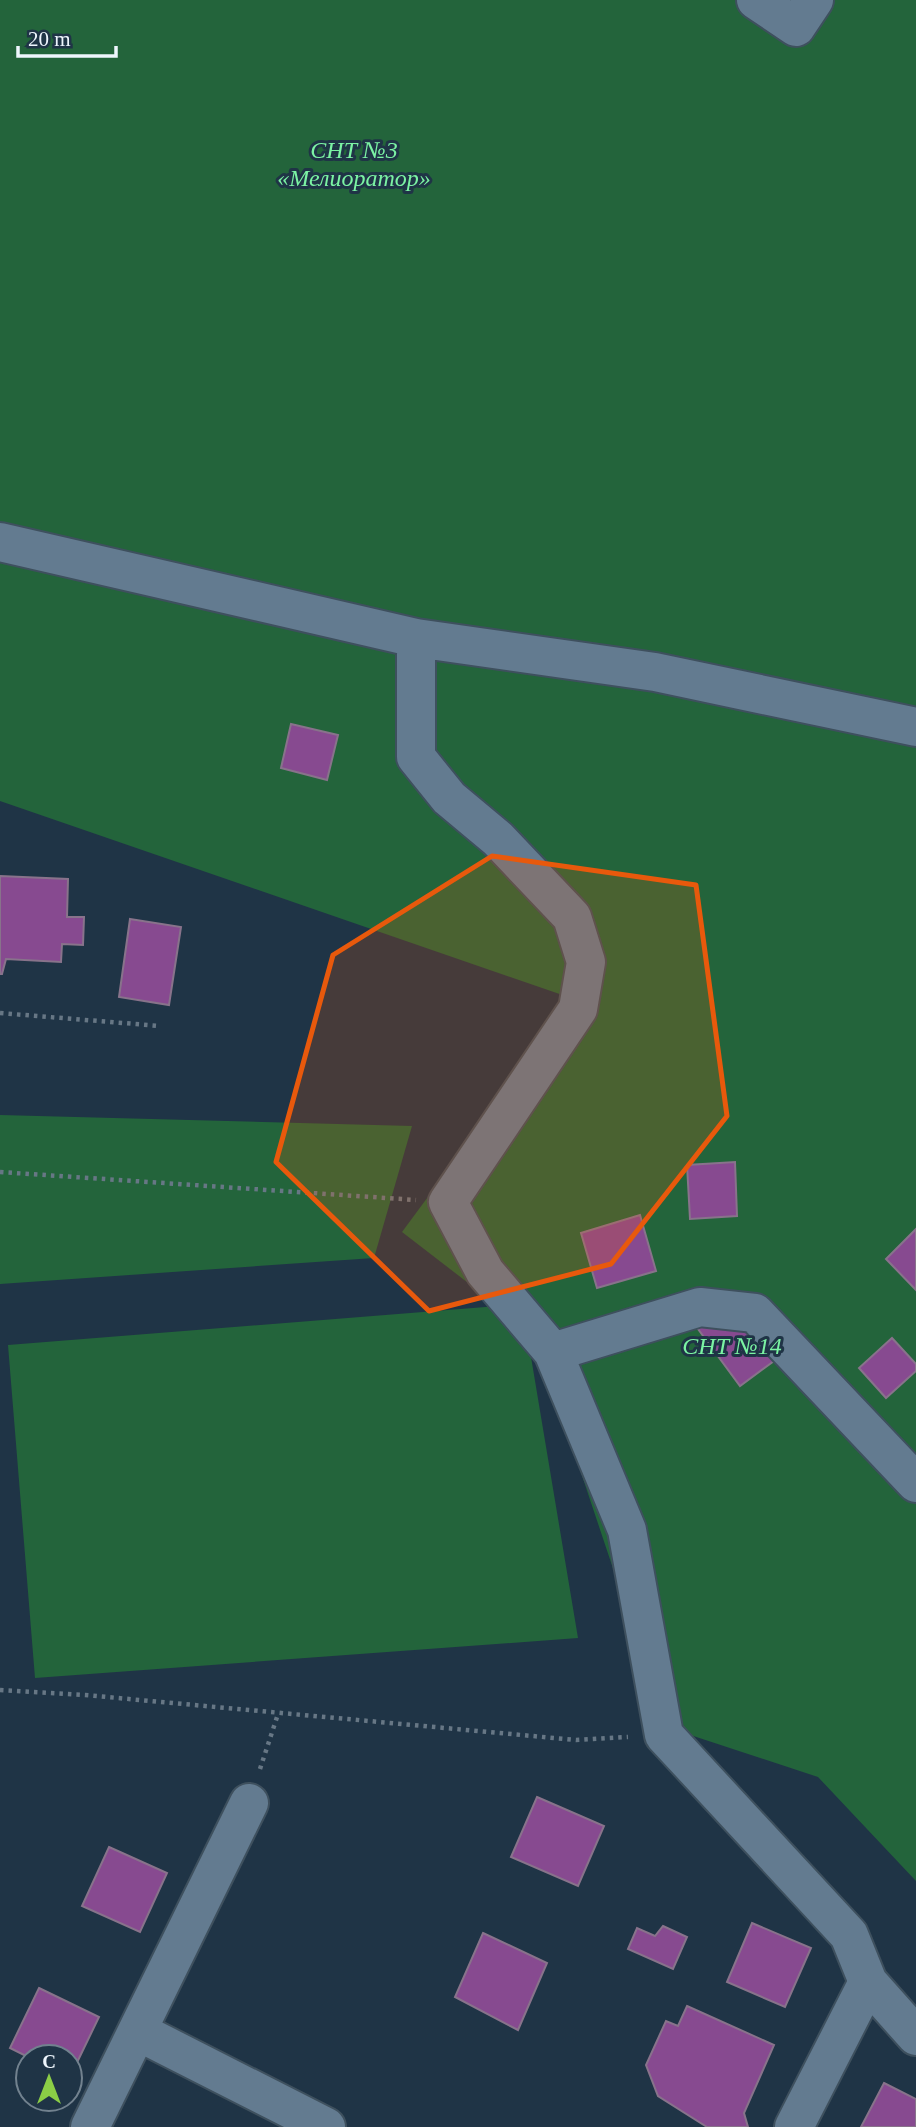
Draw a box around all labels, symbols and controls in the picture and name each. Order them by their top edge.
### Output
scale bar [18,14,116,58]
text: 20 m [28,27,71,51]
park label: СНТ №3 «Мелиоратор» [277,137,431,191]
park label: СНТ №14 [682,1333,782,1359]
north arrow [14,2043,84,2113]
text: С [42,2051,56,2072]

